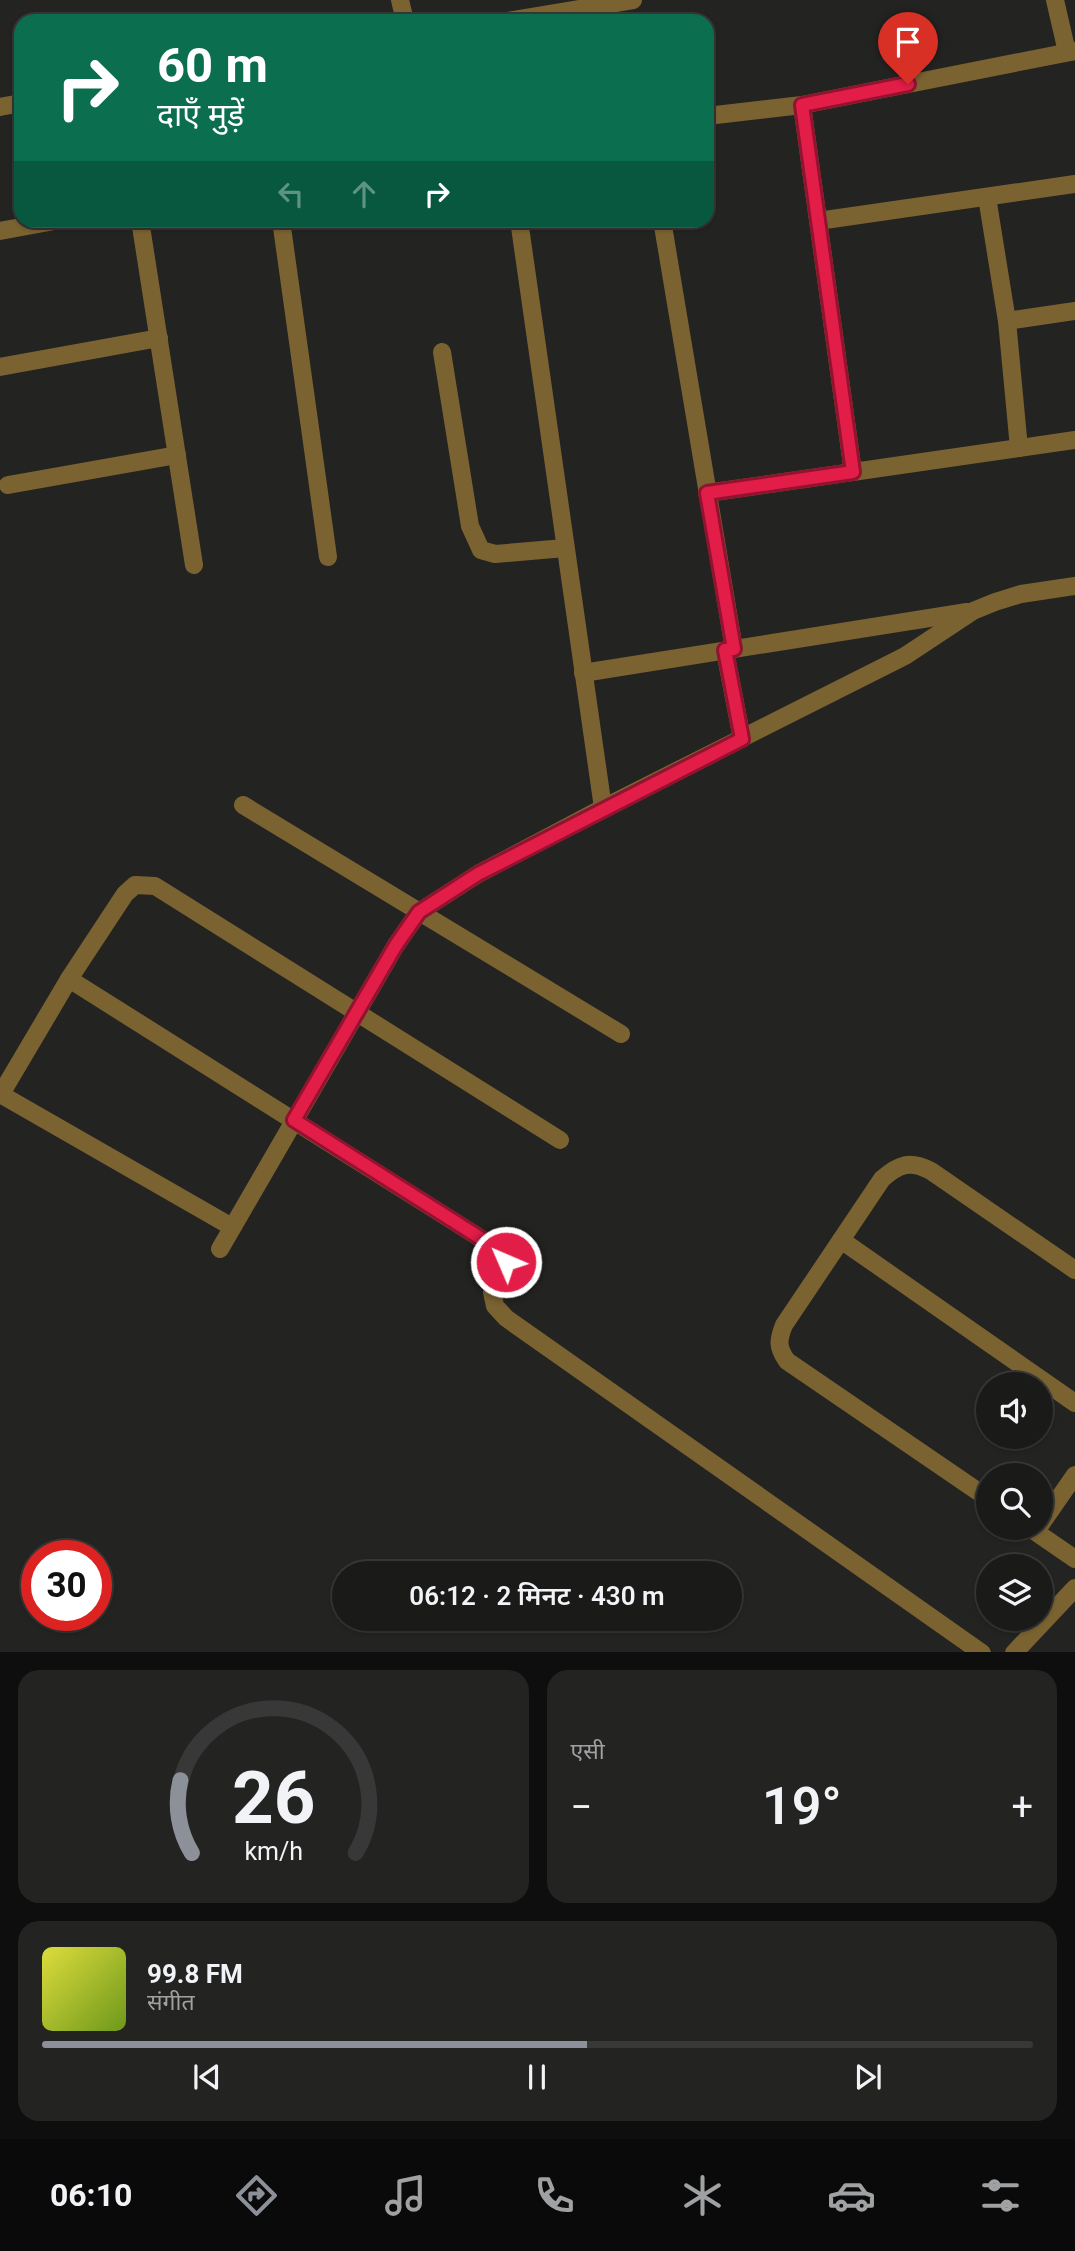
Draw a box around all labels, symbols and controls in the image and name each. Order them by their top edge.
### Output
pin [878,12.0,938,84]
icon: arrive [889,23,927,61]
text: 60 m [157,37,268,94]
icon: right [42,42,133,133]
text: दाएँ मुड़ें [157,96,244,134]
icon: left [272,175,310,213]
icon: ahead [345,175,383,213]
icon: right [418,175,456,213]
position arrow [469,1225,543,1299]
map controls [976,1372,1053,1631]
button: sound [976,1372,1053,1449]
button: search [976,1463,1053,1540]
speed limit sign: 30 [21,1540,112,1631]
button: layers [976,1554,1053,1631]
text: 06:12 · 2 मिनट · 430 m [409,1581,665,1611]
text: एसी [571,1738,605,1765]
text: 26 [231,1755,315,1841]
text: 19° [762,1776,842,1837]
text: − [571,1785,592,1829]
text: + [1011,1785,1033,1829]
text: km/h [244,1836,303,1865]
text: 99.8 FM [147,1959,243,1989]
text: संगीत [147,1989,195,2016]
icon: previous [188,2058,226,2096]
icon: pause [518,2058,556,2096]
icon: next [849,2058,887,2096]
icon: directions [232,2171,281,2220]
icon: music [381,2171,430,2220]
icon: phone [530,2171,579,2220]
icon: climate [678,2171,727,2220]
icon: car [827,2171,876,2220]
icon: filters [976,2171,1025,2220]
text: 06:10 [50,2176,132,2214]

